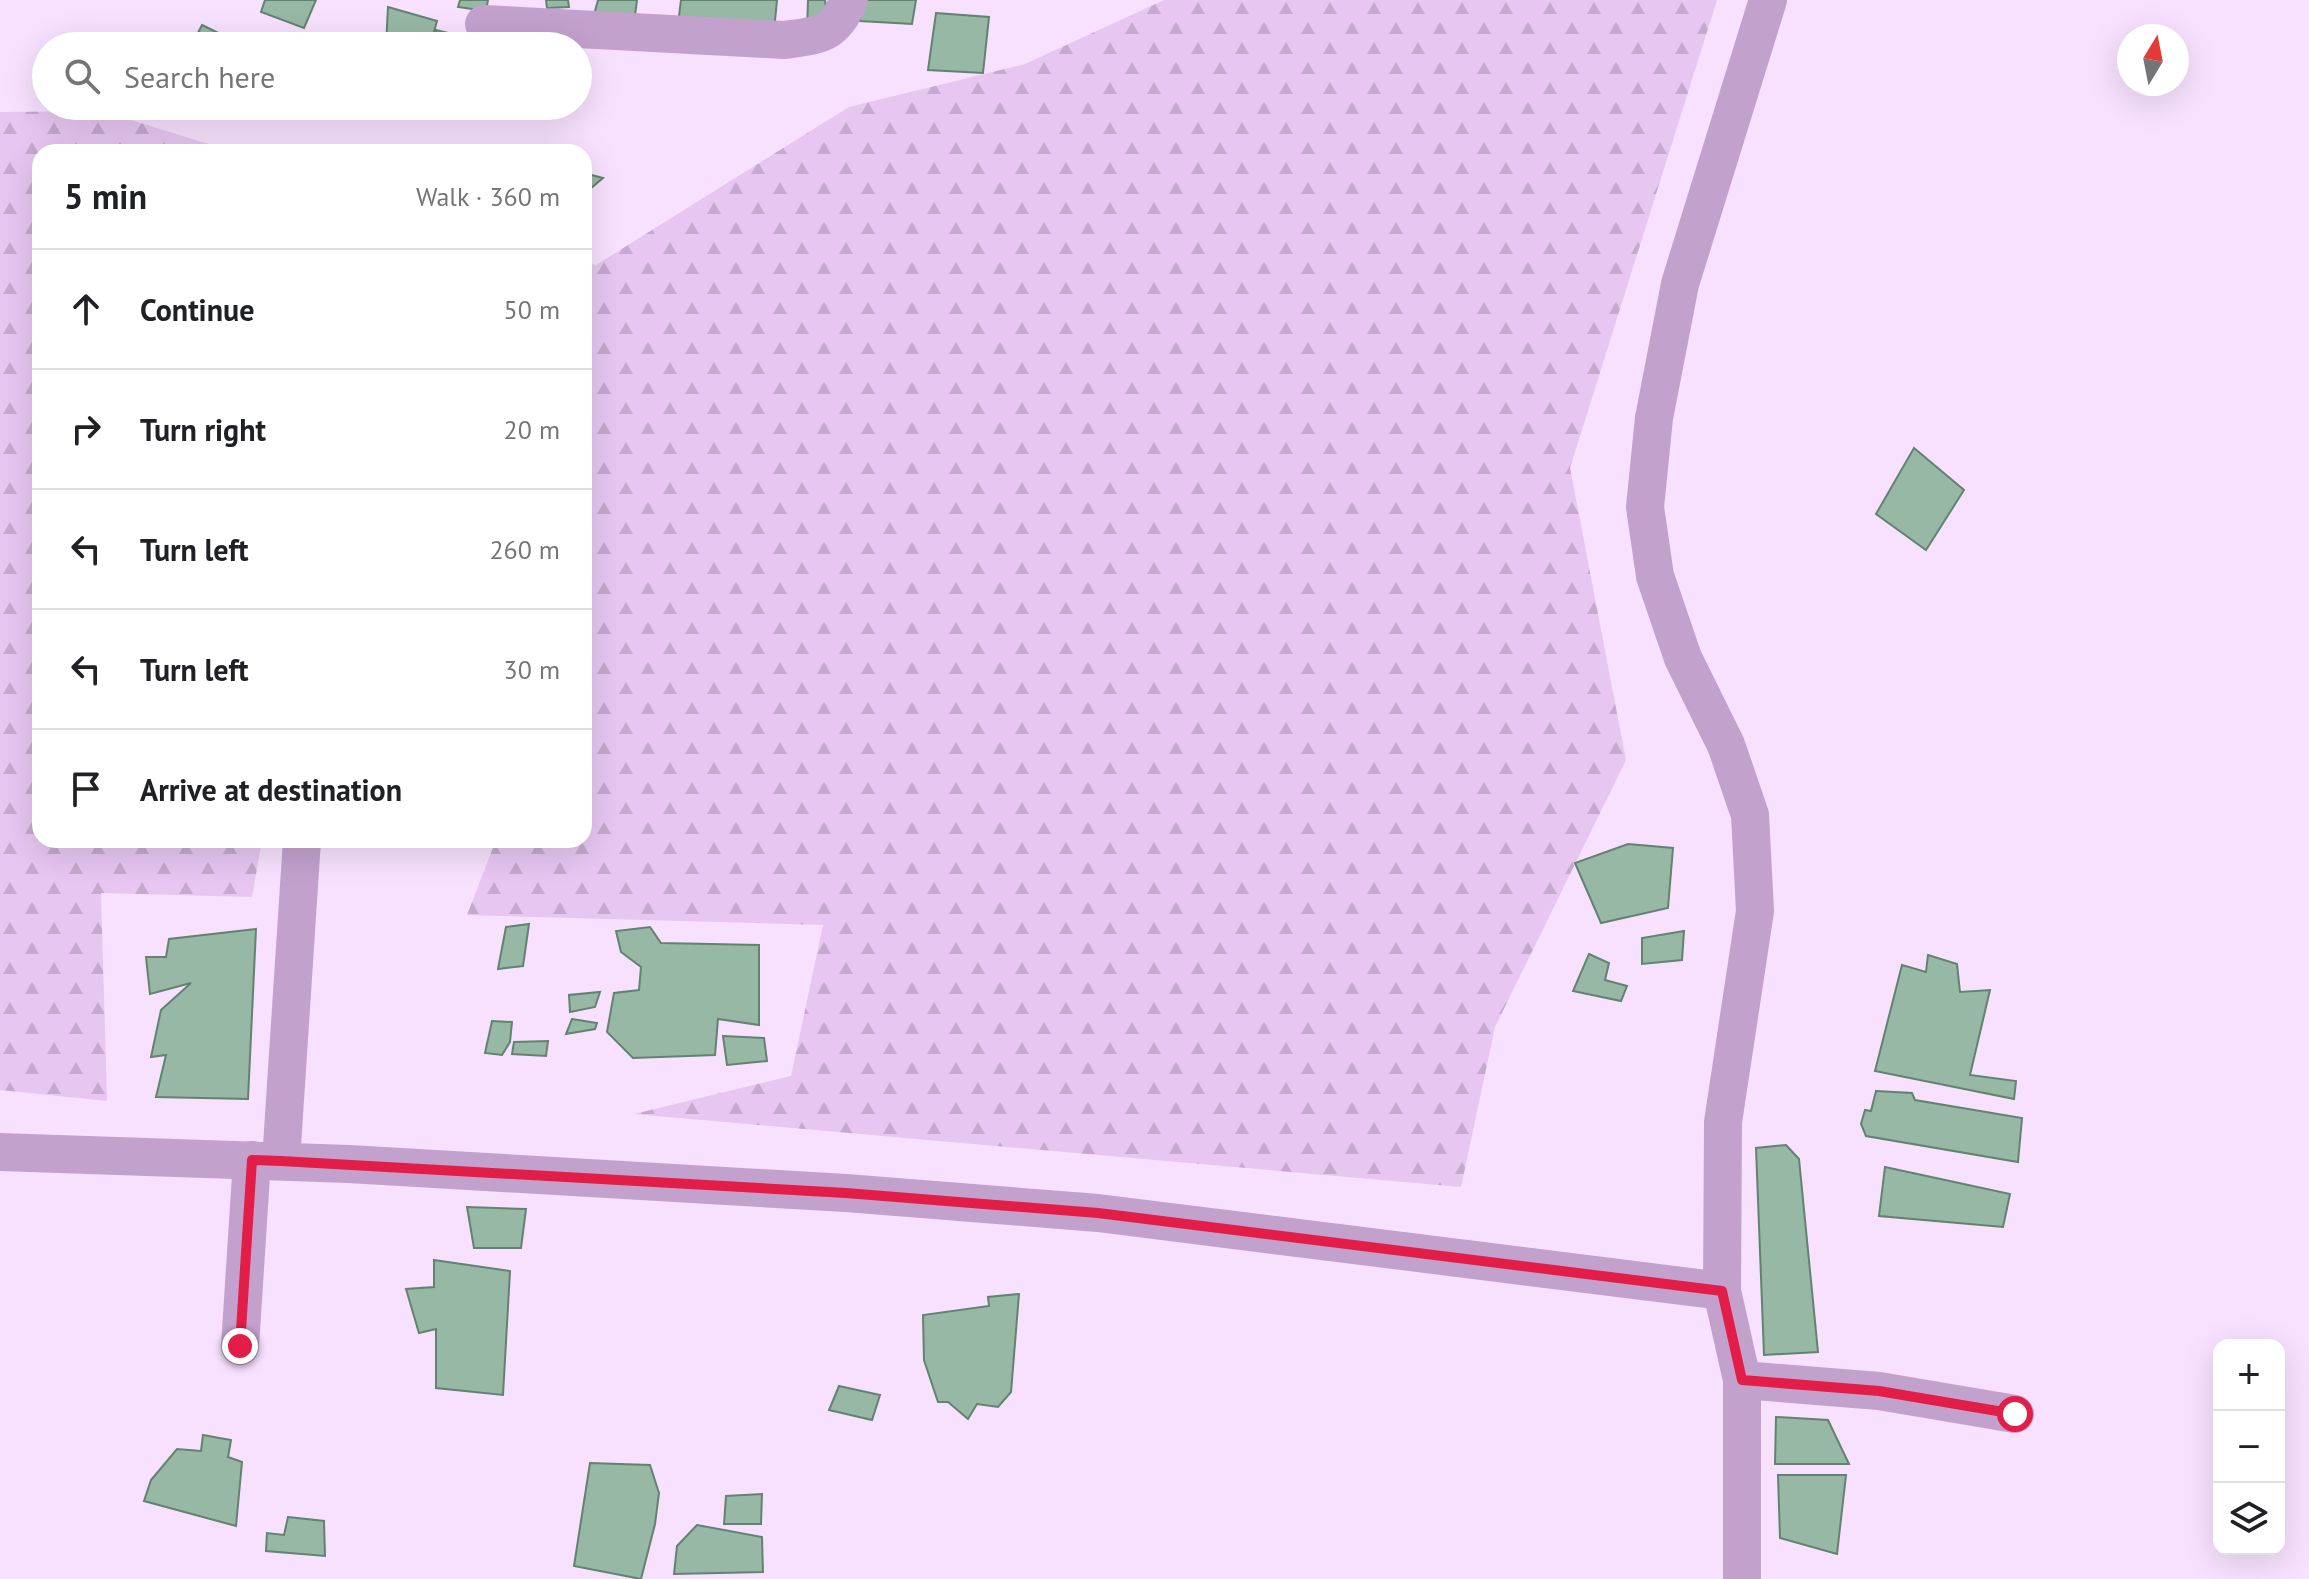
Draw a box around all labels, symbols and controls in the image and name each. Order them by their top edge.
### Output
north arrow [2117,24,2189,96]
search box [32,32,592,120]
icon: search [60,54,104,98]
text: Search here [124,57,275,96]
text: 5 min [64,174,147,218]
text: Walk · 360 m [416,180,560,213]
icon: ahead [64,287,108,331]
text: Continue [140,290,254,329]
text: 50 m [504,293,560,326]
icon: right [64,407,108,451]
text: Turn right [140,410,266,449]
text: 20 m [504,413,560,446]
icon: left [64,527,108,571]
text: Turn left [140,530,248,569]
text: 260 m [489,533,560,566]
icon: left [64,647,108,691]
text: Turn left [140,650,248,689]
text: 30 m [504,653,560,686]
icon: arrive [64,767,108,811]
text: Arrive at destination [140,770,402,809]
route end [222,1328,258,1364]
map controls [2213,1339,2285,1555]
button: + [2213,1339,2285,1411]
route start [1997,1396,2033,1432]
button: − [2213,1411,2285,1483]
button: layers [2213,1483,2285,1555]

